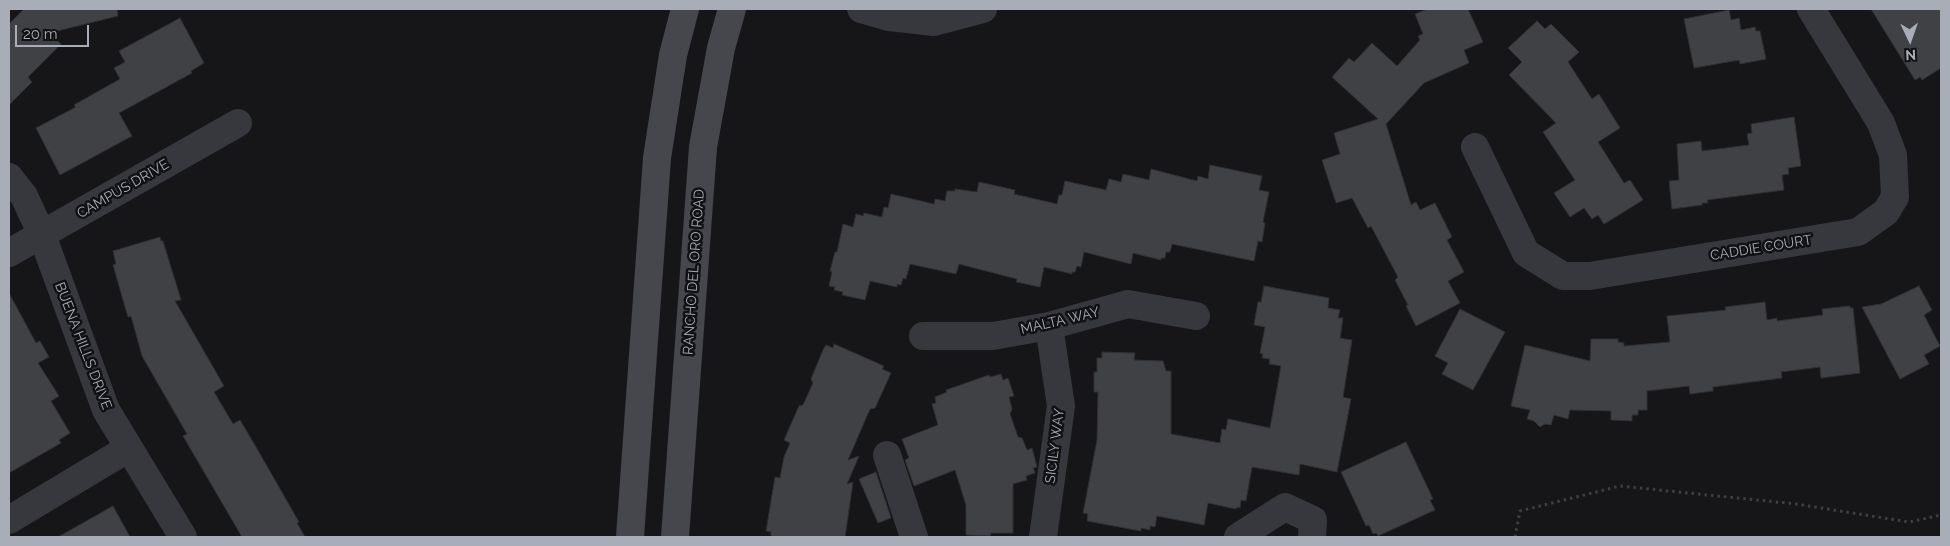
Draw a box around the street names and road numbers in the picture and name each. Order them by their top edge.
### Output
street label: CAMPUS DRIVE [74,156,172,222]
street label: RANCHO DEL ORO ROAD [680,189,708,355]
street label: CADDIE COURT [1709,232,1813,264]
street label: BUENA HILLS DRIVE [51,280,115,412]
street label: MALTA WAY [1019,304,1101,338]
street label: SICILY WAY [1042,407,1068,485]

